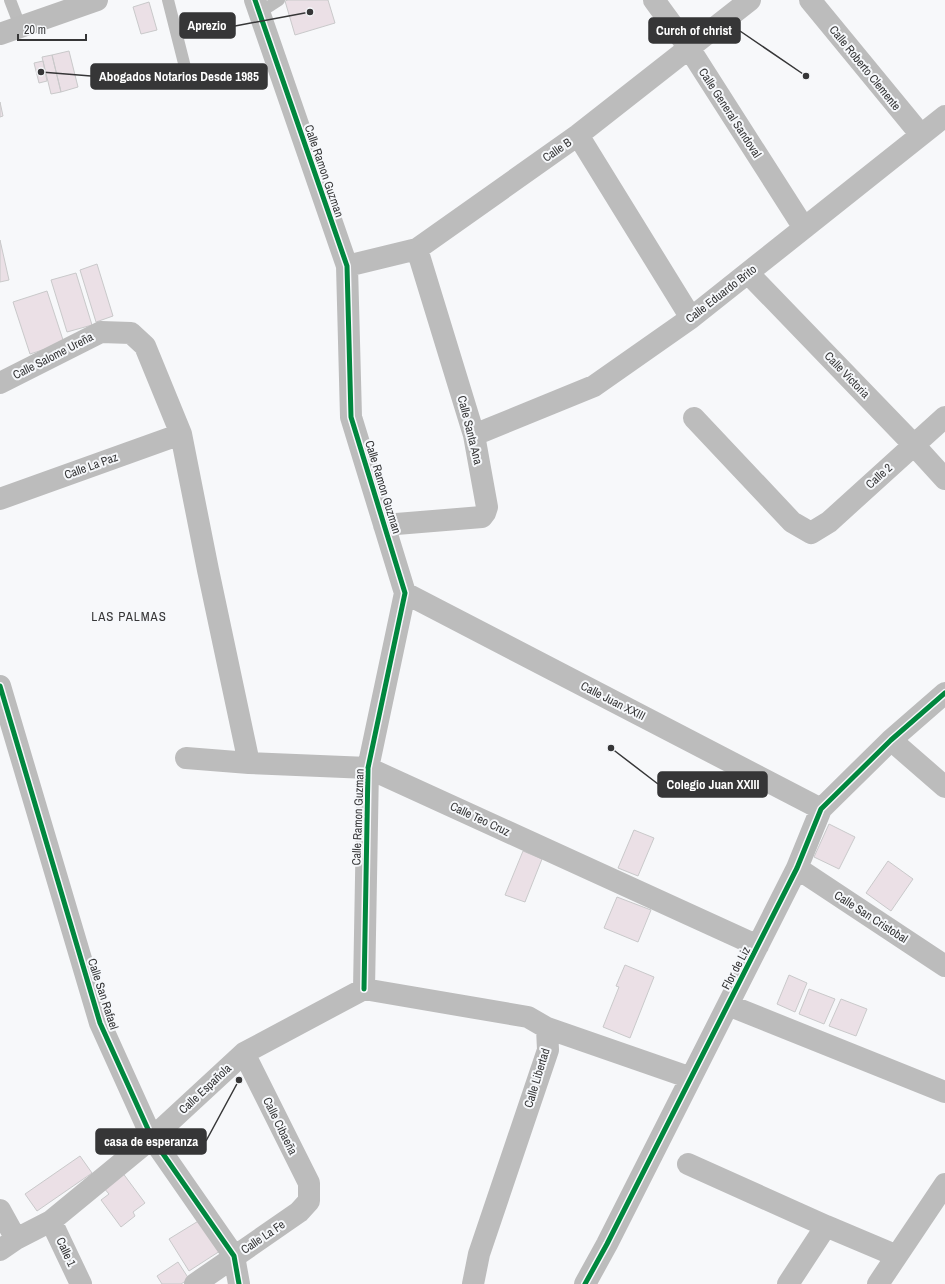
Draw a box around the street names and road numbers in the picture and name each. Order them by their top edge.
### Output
street label: Calle Roberto Clemente [826,22,904,114]
street label: Calle General Sandoval [695,65,765,161]
street label: Calle Ramon Guzman [301,123,347,219]
street label: Calle B [539,134,575,166]
street label: Calle Eduardo Brito [682,261,760,327]
street label: Calle Salome Ureña [10,329,96,383]
street label: Calle Victoria [821,348,874,402]
street label: Calle Santa Ana [454,394,486,467]
street label: Calle Ramon Guzman [361,438,405,536]
street label: Calle La Paz [62,449,120,483]
street label: Calle 2 [862,460,896,492]
street label: Calle Juan XXIII [578,678,648,724]
street label: Calle Ramon Guzman [348,768,368,866]
street label: Calle Teo Cruz [447,798,513,840]
street label: Calle San Cristobal [831,887,911,947]
street label: Flor de Liz [718,944,754,992]
street label: Calle San Rafael [84,956,122,1032]
street label: Calle Libertad [520,1046,554,1110]
street label: Calle Española [175,1060,235,1117]
street label: Calle Cibaeña [259,1094,301,1158]
street label: Calle La Fe [238,1216,288,1258]
street label: Calle 1 [52,1235,80,1270]

